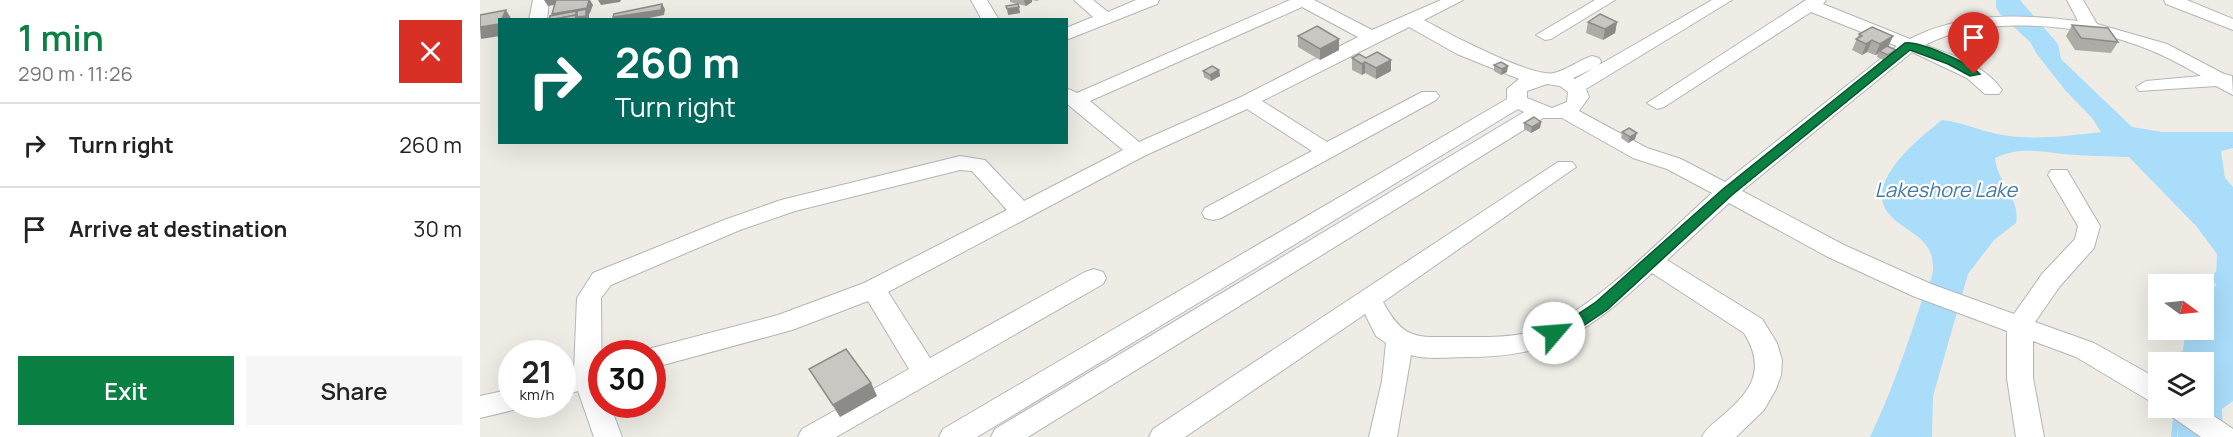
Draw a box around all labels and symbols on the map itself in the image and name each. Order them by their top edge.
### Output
pin [1948,12,1999,74]
water label: Lakeshore Lake [1875,176,2018,203]
north arrow [2148,274,2214,340]
position arrow [1522,301,1586,365]
speed limit sign: 30 [588,340,666,418]

